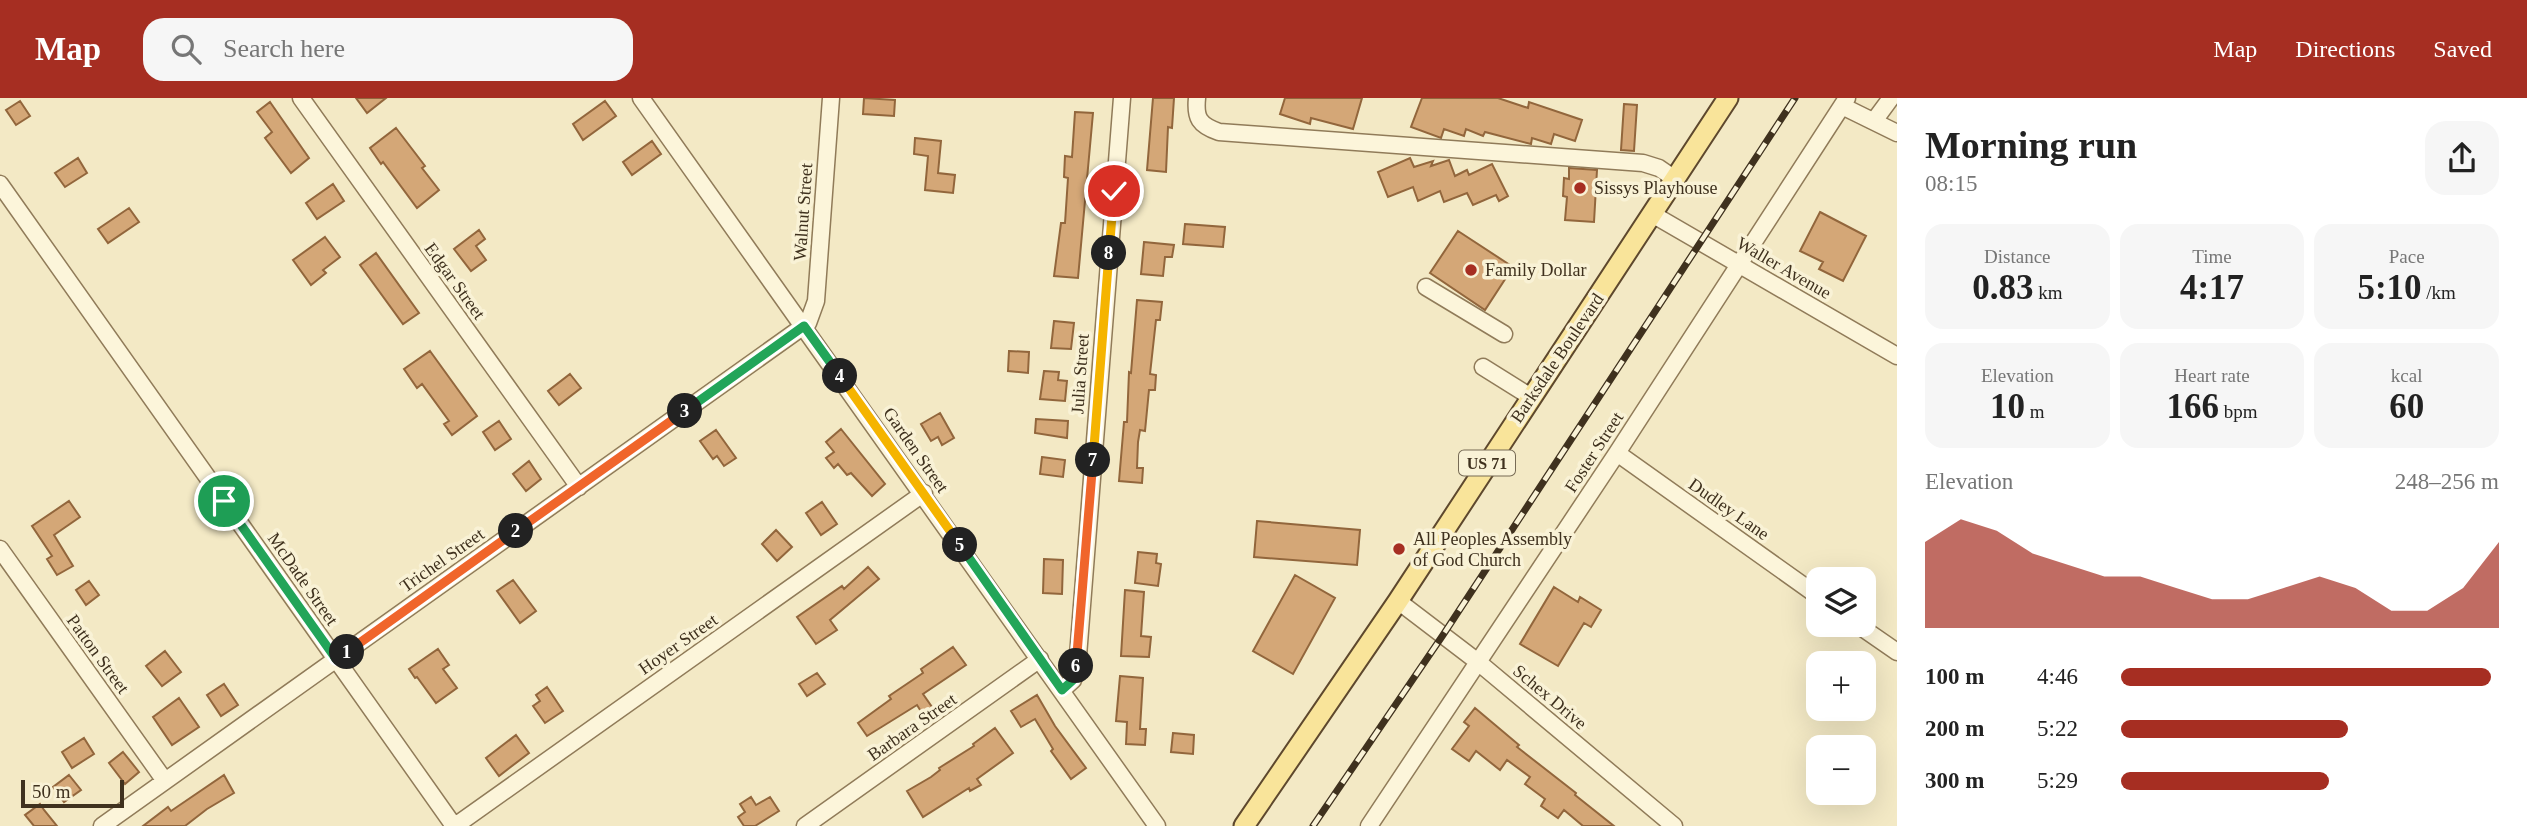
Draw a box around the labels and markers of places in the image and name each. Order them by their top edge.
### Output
pin [1084,161,1144,221]
place label: Sissys Playhouse [1594,178,1718,198]
marker: Sissys Playhouse [1572,180,1588,196]
pin: 8 [1092,236,1126,270]
place label: Family Dollar [1485,260,1587,280]
marker: Family Dollar [1463,262,1479,278]
pin: 4 [822,358,858,394]
pin: 3 [668,394,702,428]
pin: 7 [1076,442,1110,478]
pin [194,471,254,531]
pin: 2 [498,514,534,548]
pin: 5 [942,528,978,562]
place label: All Peoples Assembly of God Church [1413,529,1572,570]
marker: All Peoples Assembly of God Church [1391,541,1407,557]
pin: 1 [330,634,364,670]
pin: 6 [1058,648,1094,684]

